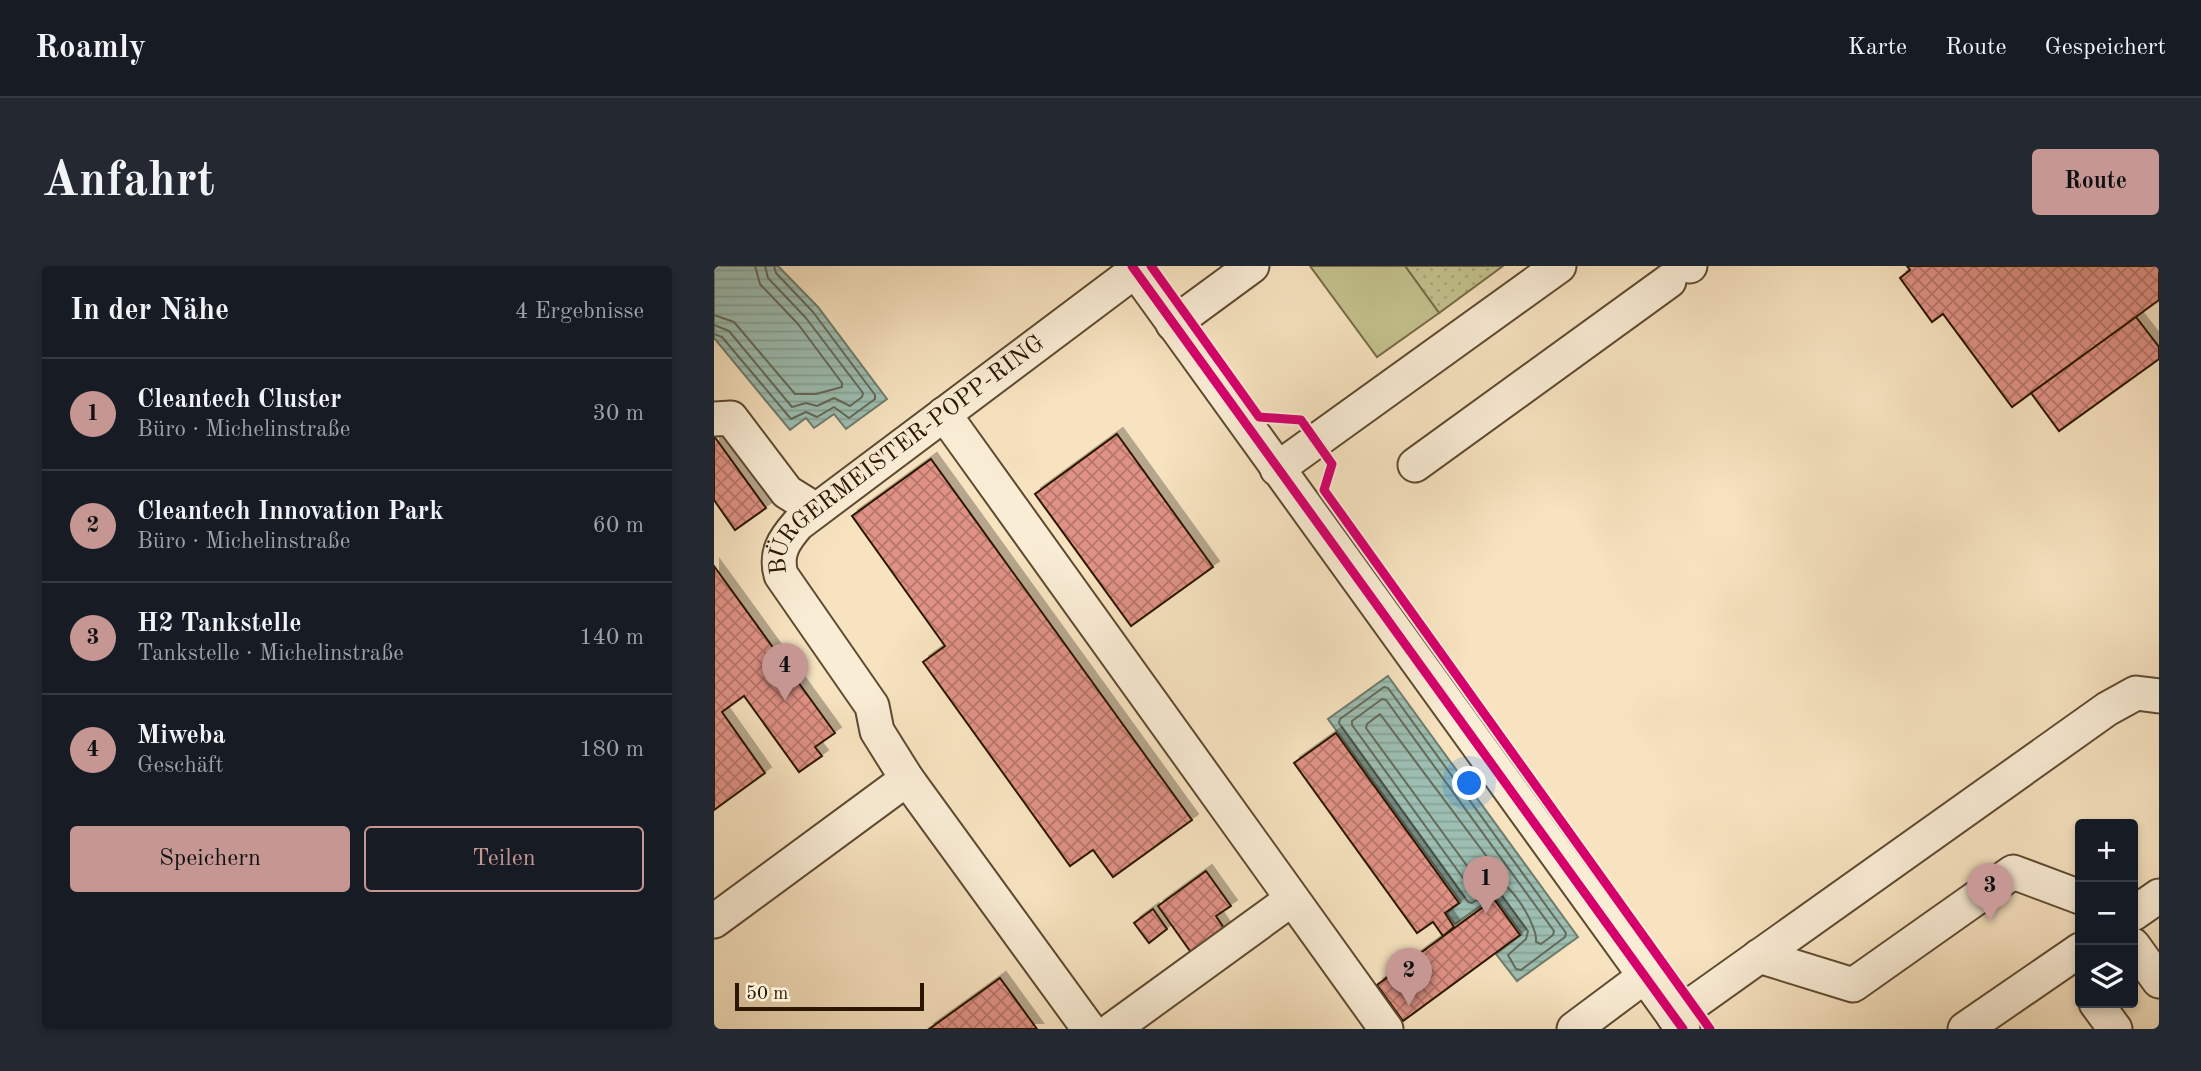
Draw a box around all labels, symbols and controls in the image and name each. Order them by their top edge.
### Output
text: Roamly [35,32,146,65]
text: Karte [1848,36,1907,60]
text: Route [1945,36,2007,60]
text: Gespeichert [2045,36,2166,60]
button: Route [2032,149,2159,215]
text: Anfahrt [42,158,215,207]
text: In der Nähe [70,296,229,326]
text: 4 Ergebnisse [515,300,644,323]
street label: BÜRGERMEISTER-POPP-RING [763,331,1049,576]
text: Cleantech Cluster [137,387,342,413]
text: 1 [86,402,100,425]
text: 30 m [593,402,644,425]
text: Büro · Michelinstraße [137,418,350,441]
text: Cleantech Innovation Park [137,499,444,525]
text: 2 [86,514,100,537]
text: 60 m [593,514,644,537]
text: Büro · Michelinstraße [137,530,350,553]
text: H2 Tankstelle [137,611,301,637]
text: 3 [86,626,100,649]
text: 140 m [579,626,644,649]
text: Tankstelle · Michelinstraße [137,642,404,665]
pin: 4 [762,643,808,701]
text: Miweba [137,723,226,749]
text: 4 [86,738,100,761]
text: 180 m [579,738,644,761]
text: Geschäft [137,754,224,777]
your location [1452,766,1486,800]
map controls [2075,819,2138,1008]
button: + [2075,819,2138,882]
button: Speichern [70,826,350,892]
button: Teilen [364,826,644,892]
pin: 1 [1463,856,1509,914]
pin: 3 [1967,863,2013,921]
button: − [2075,882,2138,945]
button: layers [2075,945,2138,1008]
pin: 2 [1386,948,1432,1006]
scale bar [735,980,924,1012]
text: 50 m [746,985,788,1004]

